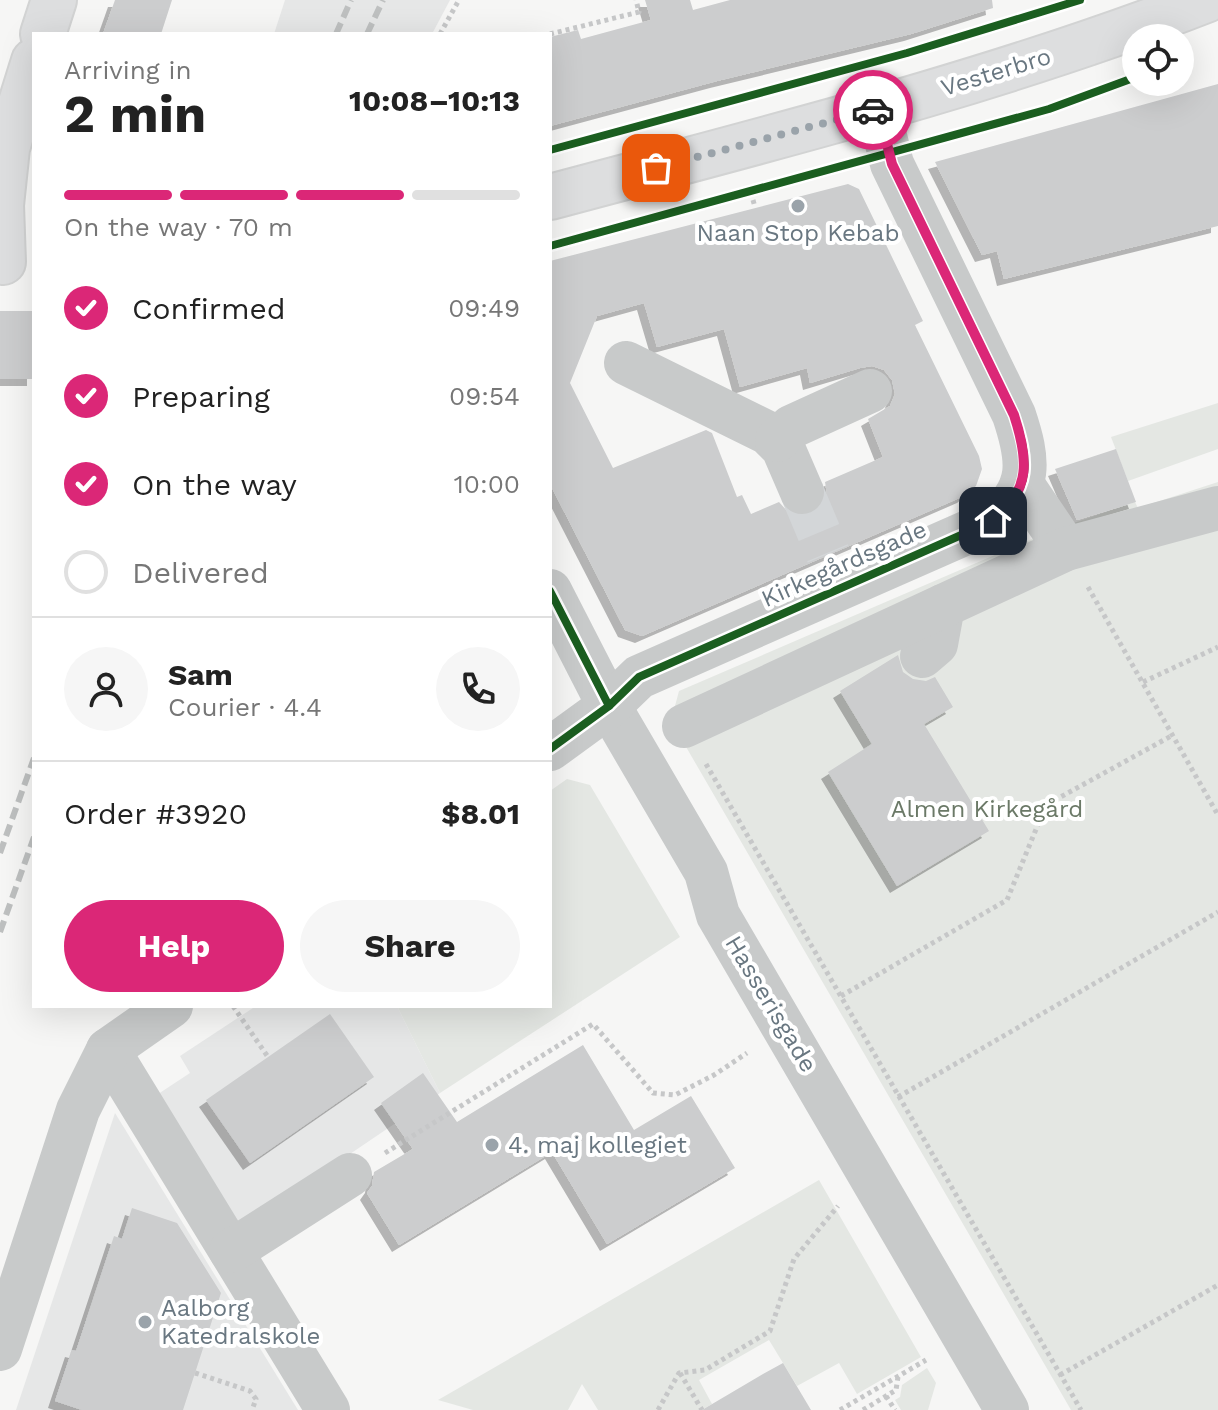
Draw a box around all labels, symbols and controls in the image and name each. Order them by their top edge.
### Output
map controls [1122,24,1194,96]
button: locate [1122,24,1194,96]
street label: Vesterbro [938,42,1054,102]
text: Arriving in [64,55,192,85]
courier [833,70,913,150]
text: 10:08–10:13 [349,83,520,118]
text: 2 min [64,84,206,145]
icon: car [851,88,895,132]
pin [622,134,690,202]
icon: bag [634,146,678,190]
marker: Naan Stop Kebab [789,197,807,215]
text: On the way · 70 m [64,212,293,242]
place label: Naan Stop Kebab [696,219,900,247]
icon: check [64,286,108,330]
text: Confirmed [132,291,286,326]
text: 09:49 [448,293,520,323]
icon: check [64,374,108,418]
text: Preparing [132,379,270,414]
text: 09:54 [449,381,520,411]
icon: check [64,462,108,506]
text: On the way [132,467,297,502]
text: 10:00 [454,469,520,499]
pin [959,487,1027,555]
icon: home [971,499,1015,543]
street label: Kirkegårdsgade [757,515,931,613]
text: Delivered [132,555,269,590]
button: person [64,647,148,731]
button: phone [436,647,520,731]
text: Sam [168,657,233,692]
text: Courier · 4.4 [168,692,322,722]
park label: Almen Kirkegård [891,795,1083,823]
text: Order #3920 [64,796,247,831]
text: $8.01 [441,796,520,831]
button: Help [64,900,284,992]
button: Share [300,900,520,992]
street label: Hasserisgade [719,931,823,1077]
place label: 4. maj kollegiet [508,1131,687,1159]
marker: 4. maj kollegiet [483,1136,501,1154]
place label: Aalborg Katedralskole [161,1294,320,1350]
marker: Aalborg Katedralskole [136,1313,154,1331]

